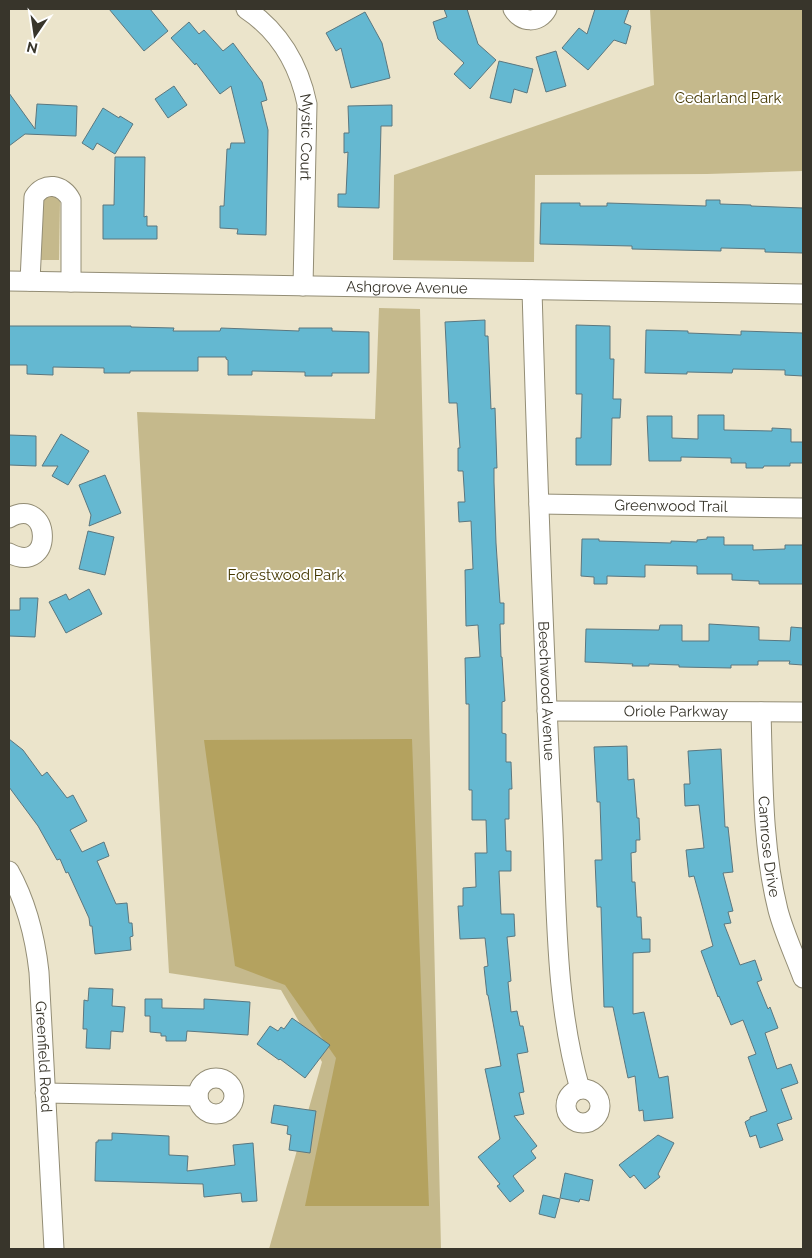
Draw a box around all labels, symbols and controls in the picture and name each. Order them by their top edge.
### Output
north arrow [10,10,60,60]
text: N [25,39,39,57]
park label: Cedarland Park [675,89,781,107]
street label: Mystic Court [296,92,316,181]
street label: Ashgrove Avenue [346,278,468,298]
street label: Greenwood Trail [614,496,729,516]
park label: Forestwood Park [228,566,345,584]
street label: Beechwood Avenue [534,621,559,761]
street label: Oriole Parkway [624,702,728,721]
street label: Camrose Drive [754,796,784,899]
street label: Greenfield Road [32,1001,56,1113]

